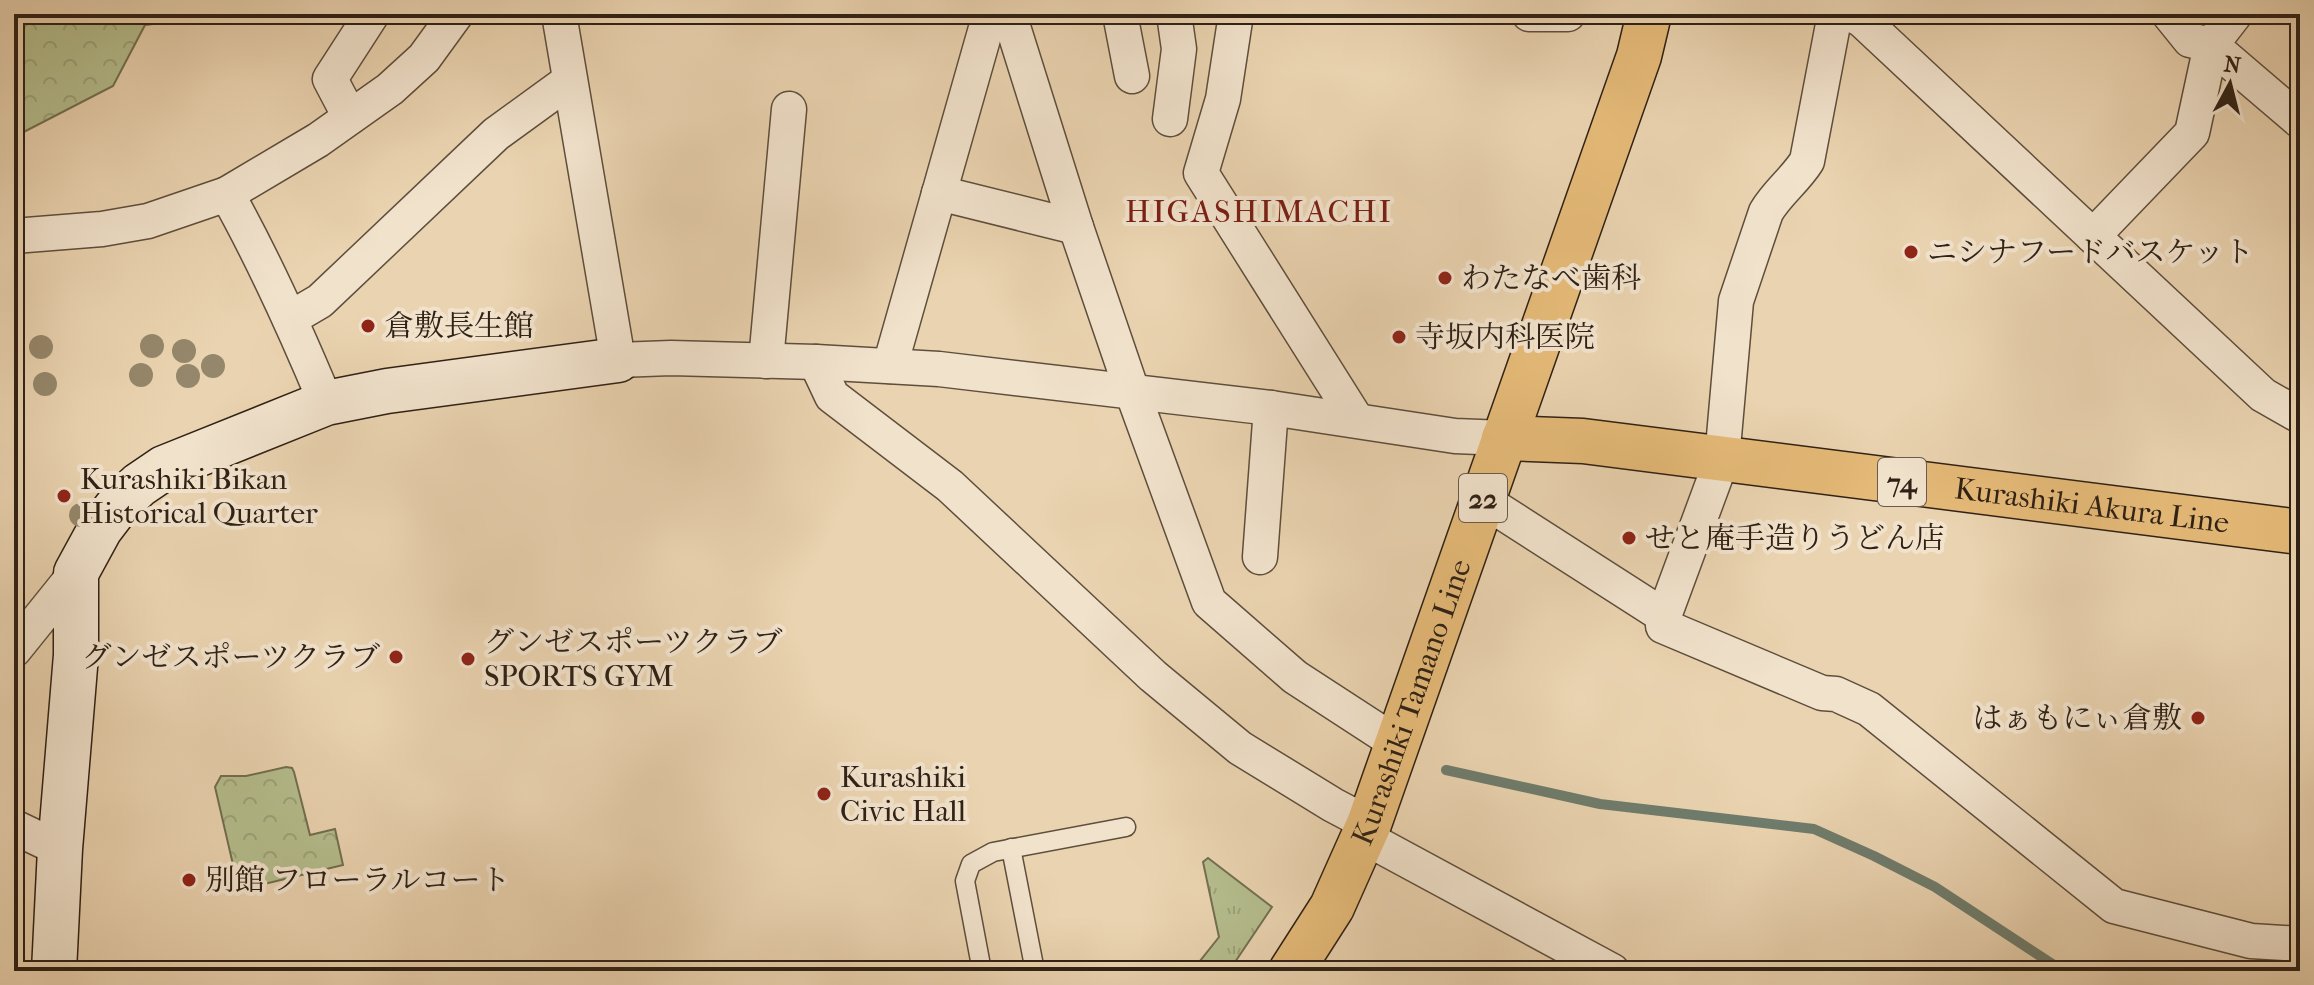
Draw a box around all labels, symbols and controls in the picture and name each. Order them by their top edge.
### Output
north arrow [2190,44,2270,124]
text: N [2222,51,2242,79]
district label: HIGASHIMACHI [1125,193,1393,230]
place label: ニシナフードバスケット [1927,235,2254,270]
marker: ニシナフードバスケット [1902,243,1920,261]
place label: わたなべ歯科 [1461,261,1641,296]
marker: わたなべ歯科 [1436,269,1454,287]
place label: 倉敷長生館 [384,309,534,344]
marker: 倉敷長生館 [359,317,377,335]
place label: 寺坂内科医院 [1415,320,1595,355]
marker: 寺坂内科医院 [1390,328,1408,346]
road number: 74 [1878,458,1926,506]
place label: Kurashiki Bikan Historical Quarter [80,462,318,531]
street label: Kurashiki Akura Line [1953,471,2231,541]
road number: 22 [1459,474,1507,522]
marker: Kurashiki Bikan Historical Quarter [55,487,73,505]
place label: せと庵手造りうどん店 [1645,521,1945,556]
marker: せと庵手造りうどん店 [1620,529,1638,547]
street label: Kurashiki Tamano Line [1345,555,1479,851]
place label: グンゼスポーツクラブ SPORTS GYM [484,625,783,694]
place label: グンゼスポーツクラブ [82,640,380,675]
marker: グンゼスポーツクラブ [387,648,405,666]
marker: グンゼスポーツクラブ SPORTS GYM [459,650,477,668]
place label: はぁもにぃ倉敷 [1973,701,2182,736]
marker: はぁもにぃ倉敷 [2189,709,2207,727]
place label: Kurashiki Civic Hall [840,760,966,829]
marker: Kurashiki Civic Hall [815,785,833,803]
place label: 別館 フローラルコート [205,863,511,898]
marker: 別館 フローラルコート [180,871,198,889]

